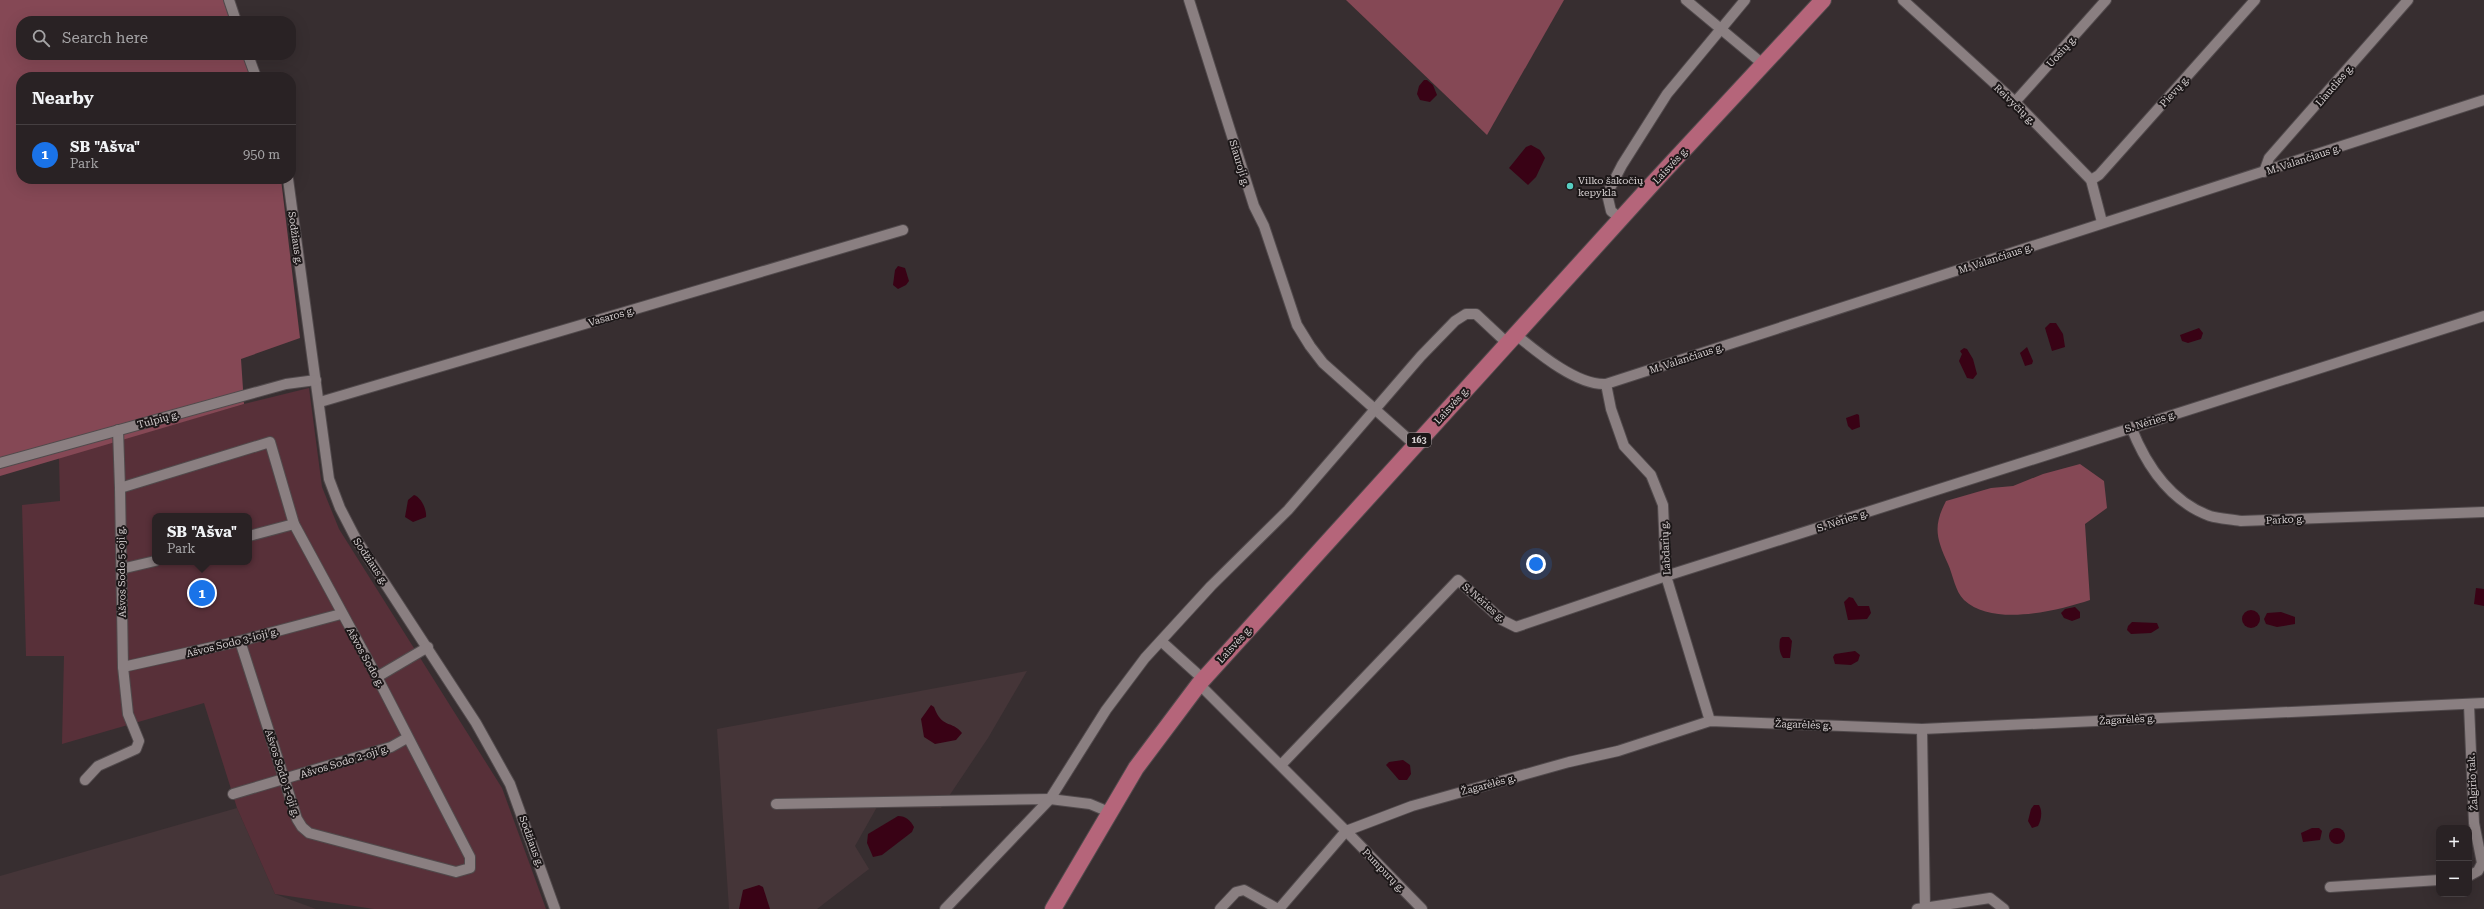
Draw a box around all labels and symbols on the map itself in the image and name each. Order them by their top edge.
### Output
street label: Uosių g. [2044,33,2078,69]
street label: Liaudies g. [2313,62,2355,108]
street label: Pievų g. [2158,74,2191,109]
street label: Reivyčių g. [1992,82,2037,127]
street label: Siauroji g. [1227,139,1252,188]
street label: M. Valančiaus g. [2265,142,2341,177]
street label: Laisvės g. [1651,145,1690,186]
place label: Vilko šakočių kepykla [1578,175,1644,198]
marker: Vilko šakočių kepykla [1565,181,1575,191]
street label: Sodžiaus g. [286,211,305,265]
street label: M. Valančiaus g. [1957,241,2033,276]
street label: Vasaros g. [587,305,635,328]
street label: M. Valančiaus g. [1648,341,1724,376]
street label: Laisvės g. [1432,385,1471,426]
street label: Tulpių g. [136,409,180,430]
street label: S. Nėries g. [2123,409,2177,434]
road number: 163 [1407,433,1431,447]
street label: S. Nėries g. [1815,507,1869,534]
street label: Parko g. [2266,513,2304,526]
street label: Labdarių g. [1659,521,1672,575]
street label: Ašvos Sodo 5-oji g. [115,526,128,618]
street label: Sodžiaus g. [351,536,390,587]
your location [1526,554,1546,574]
pin: 1 [189,578,215,608]
street label: S. Nėries g. [1460,581,1507,624]
street label: Laisvės g. [1215,624,1254,665]
street label: Ašvos Sodo 3-ioji g. [185,626,279,659]
street label: Ašvos Sodo g. [345,626,386,689]
street label: Žagarėlės g. [2099,713,2155,726]
street label: Žagarėlės g. [1775,718,1831,731]
street label: Ašvos Sodo 1-oji g. [263,728,302,818]
street label: Ašvos Sodo 2-oji g. [299,743,389,780]
street label: Žalgirio tak. [2465,753,2480,811]
street label: Žagarėlės g. [1460,772,1517,797]
street label: Sodžiaus g. [517,814,546,868]
street label: Pumpurų g. [1360,847,1407,894]

